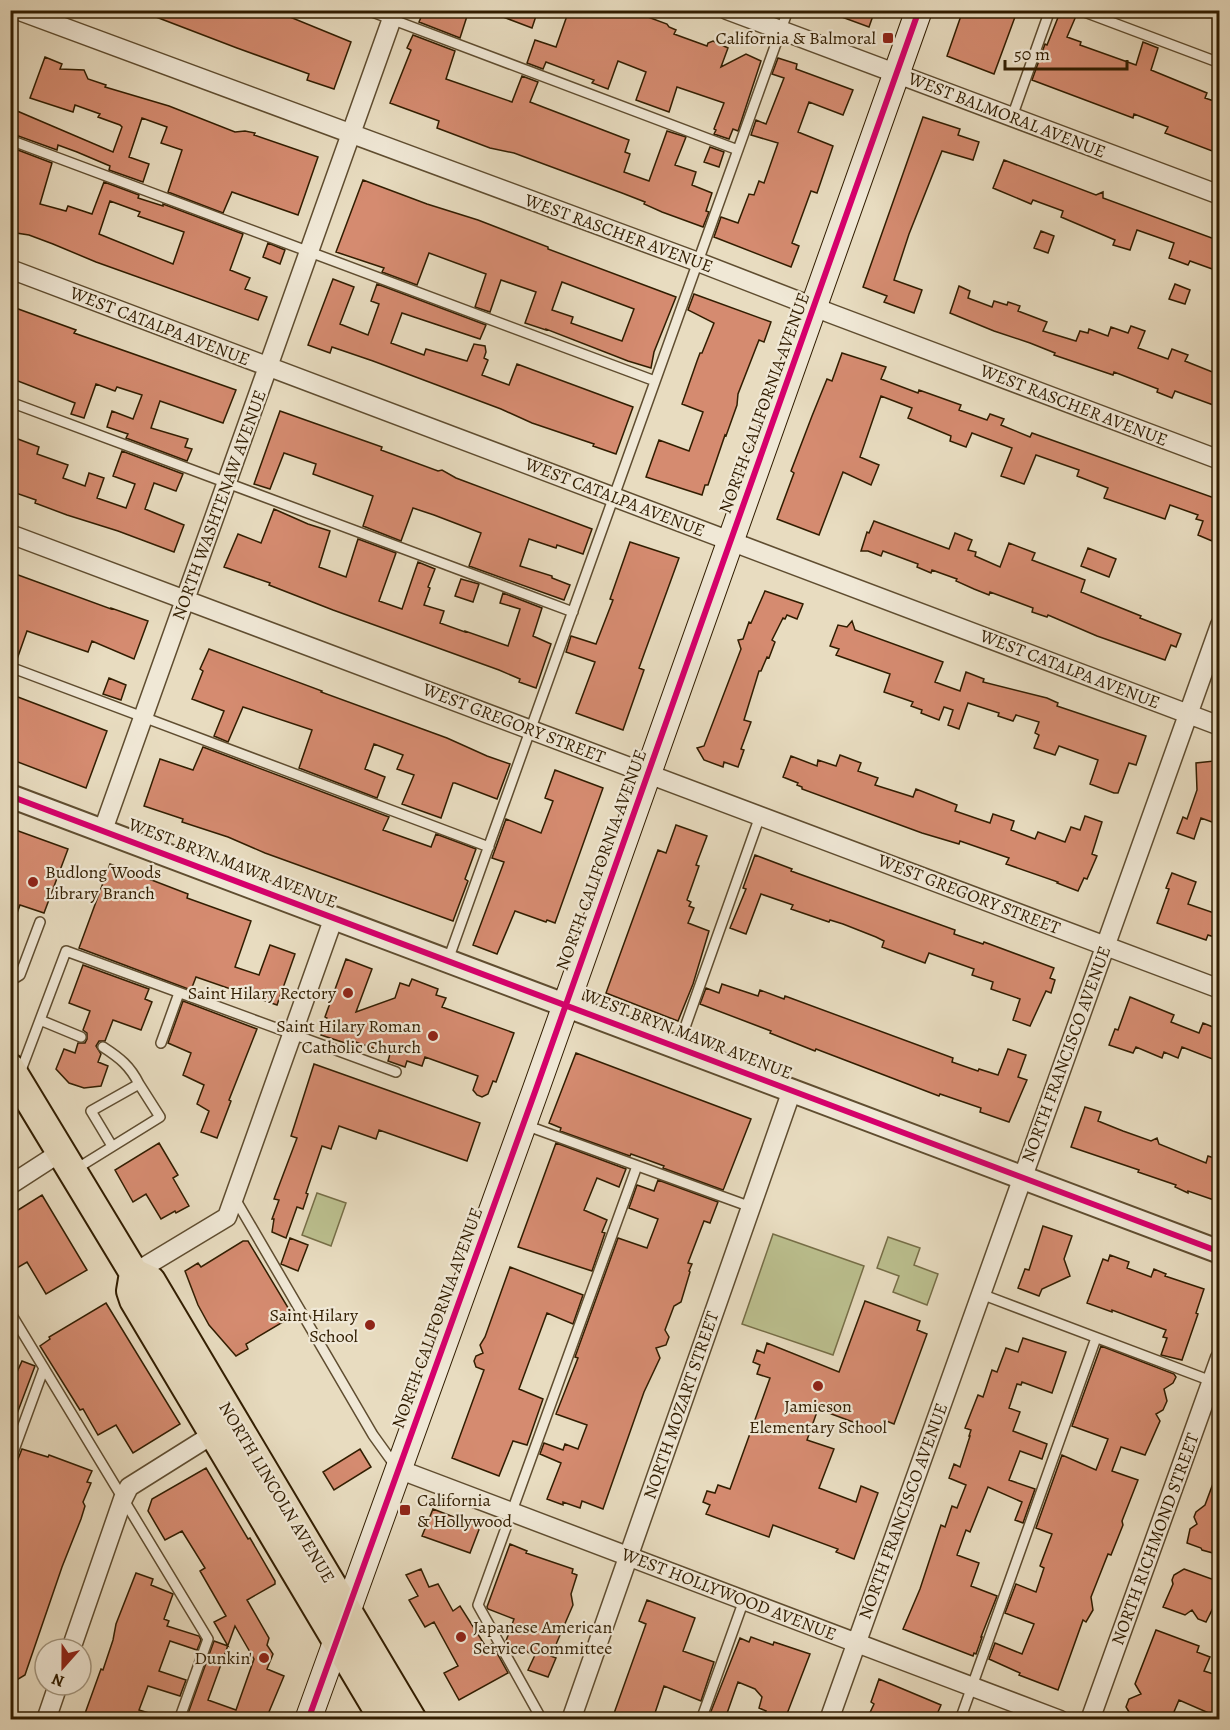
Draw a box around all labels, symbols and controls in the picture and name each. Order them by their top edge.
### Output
place label: California & Balmoral [715,26,877,50]
marker: California & Balmoral [881,31,895,45]
scale bar [1005,33,1126,71]
text: 50 m [1014,42,1050,66]
street label: WEST BALMORAL AVENUE [904,66,1109,164]
street label: WEST RASCHER AVENUE [521,187,716,278]
street label: WEST CATALPA AVENUE [66,280,254,371]
street label: NORTH CALIFORNIA AVENUE [713,289,815,517]
street label: WEST RASCHER AVENUE [976,358,1171,452]
street label: NORTH WASHTENAW AVENUE [166,387,272,623]
street label: WEST CATALPA AVENUE [521,451,709,542]
street label: WEST CATALPA AVENUE [976,623,1164,714]
street label: WEST GREGORY STREET [418,677,609,769]
street label: NORTH CALIFORNIA AVENUE [550,746,652,974]
street label: WEST BRYN MAWR AVENUE [124,812,341,914]
street label: WEST GREGORY STREET [873,848,1064,940]
place label: Budlong Woods Library Branch [45,860,161,905]
marker: Budlong Woods Library Branch [26,875,40,889]
street label: NORTH FRANCISCO AVENUE [1016,942,1116,1166]
place label: Saint Hilary Rectory [188,981,337,1005]
street label: WEST BRYN MAWR AVENUE [579,983,796,1085]
marker: Saint Hilary Rectory [341,986,355,1000]
place label: Saint Hilary Roman Catholic Church [276,1014,421,1059]
marker: Saint Hilary Roman Catholic Church [426,1029,440,1043]
street label: NORTH CALIFORNIA AVENUE [386,1204,488,1432]
place label: Saint Hilary School [270,1303,359,1348]
street label: NORTH MOZART STREET [638,1308,725,1502]
marker: Saint Hilary School [363,1318,377,1332]
marker: Jamieson Elementary School [811,1379,825,1393]
place label: Jamieson Elementary School [749,1394,888,1439]
street label: NORTH LINCOLN AVENUE [213,1397,341,1587]
street label: NORTH FRANCISCO AVENUE [853,1399,953,1623]
street label: NORTH RICHMOND STREET [1105,1430,1205,1648]
place label: California & Hollywood [417,1488,512,1533]
marker: California & Hollywood [398,1503,412,1517]
street label: WEST HOLLYWOOD AVENUE [617,1542,840,1646]
place label: Japanese American Service Committee [473,1615,612,1660]
marker: Japanese American Service Committee [454,1630,468,1644]
north arrow [33,1637,93,1697]
place label: Dunkin' [194,1646,252,1670]
marker: Dunkin' [257,1651,271,1665]
text: N [48,1668,67,1692]

